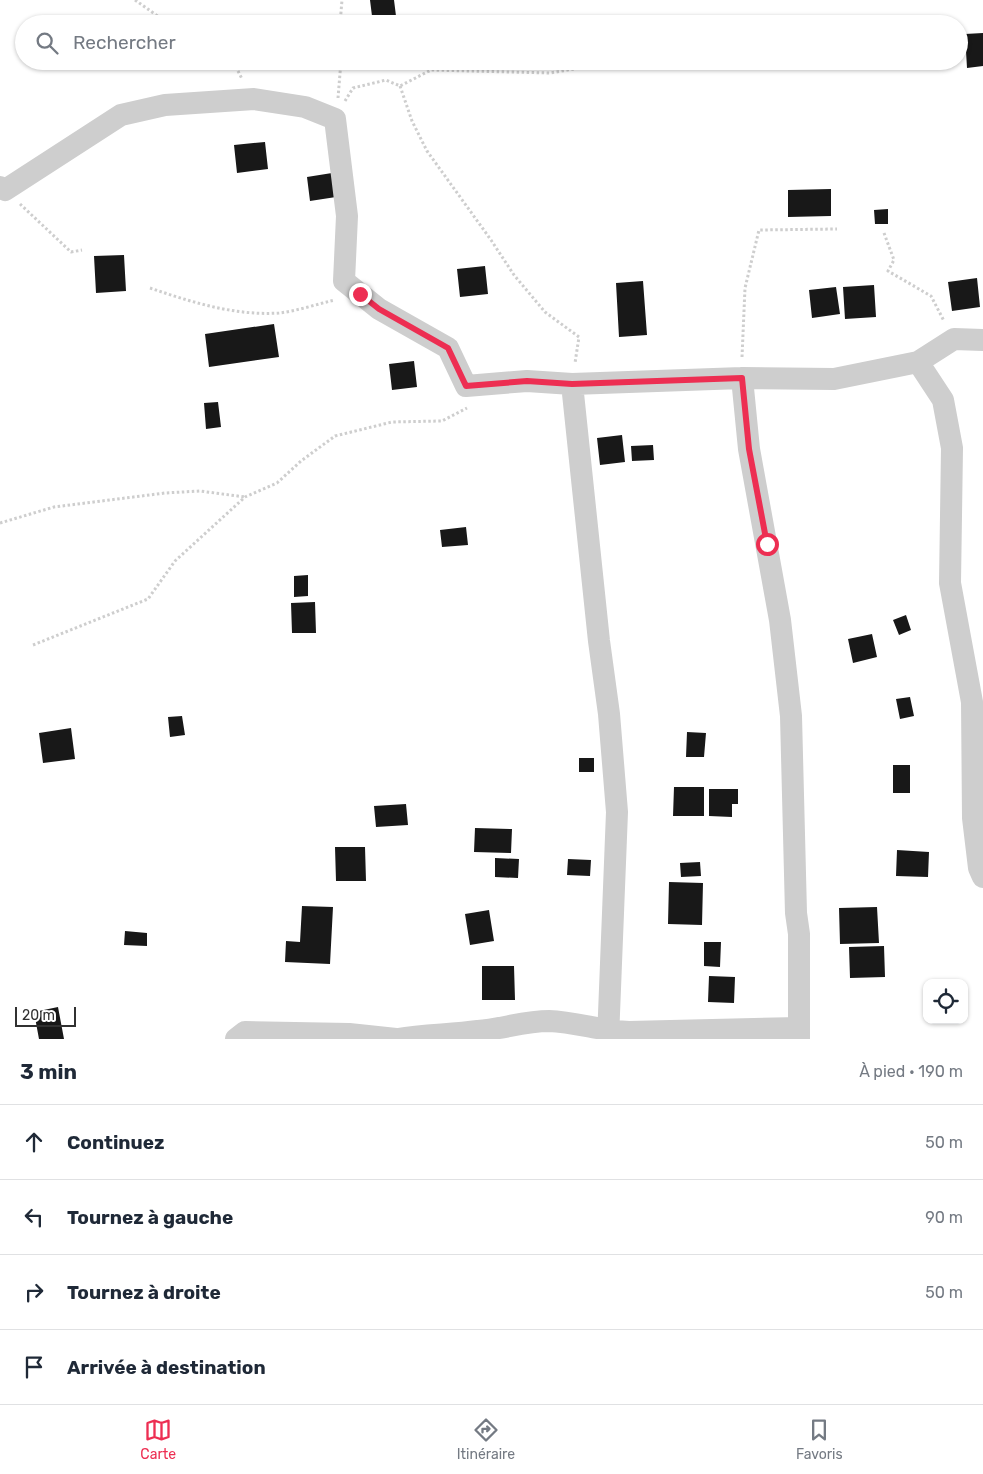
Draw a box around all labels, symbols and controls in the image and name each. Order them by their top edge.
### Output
search box [15,15,968,70]
icon: search [33,29,61,57]
text: Rechercher [73,31,176,54]
route end [349,283,372,306]
route start [756,533,779,556]
map controls [923,979,968,1024]
button: locate [923,979,968,1024]
scale bar [15,1004,76,1027]
text: 20 m [22,1007,55,1024]
text: 3 min [20,1059,77,1084]
text: À pied · 190 m [859,1062,963,1081]
icon: ahead [20,1128,48,1156]
text: Continuez [67,1131,165,1154]
text: 50 m [925,1133,963,1152]
icon: left [20,1203,48,1231]
text: Tournez à gauche [67,1206,233,1229]
text: 90 m [925,1208,963,1227]
icon: right [20,1278,48,1306]
text: Tournez à droite [67,1281,221,1304]
text: 50 m [925,1283,963,1302]
icon: arrive [20,1353,48,1381]
text: Arrivée à destination [67,1356,266,1379]
tab: Carte [140,1416,176,1463]
tab: Itinéraire [457,1416,515,1463]
tab: Favoris [796,1416,843,1463]

